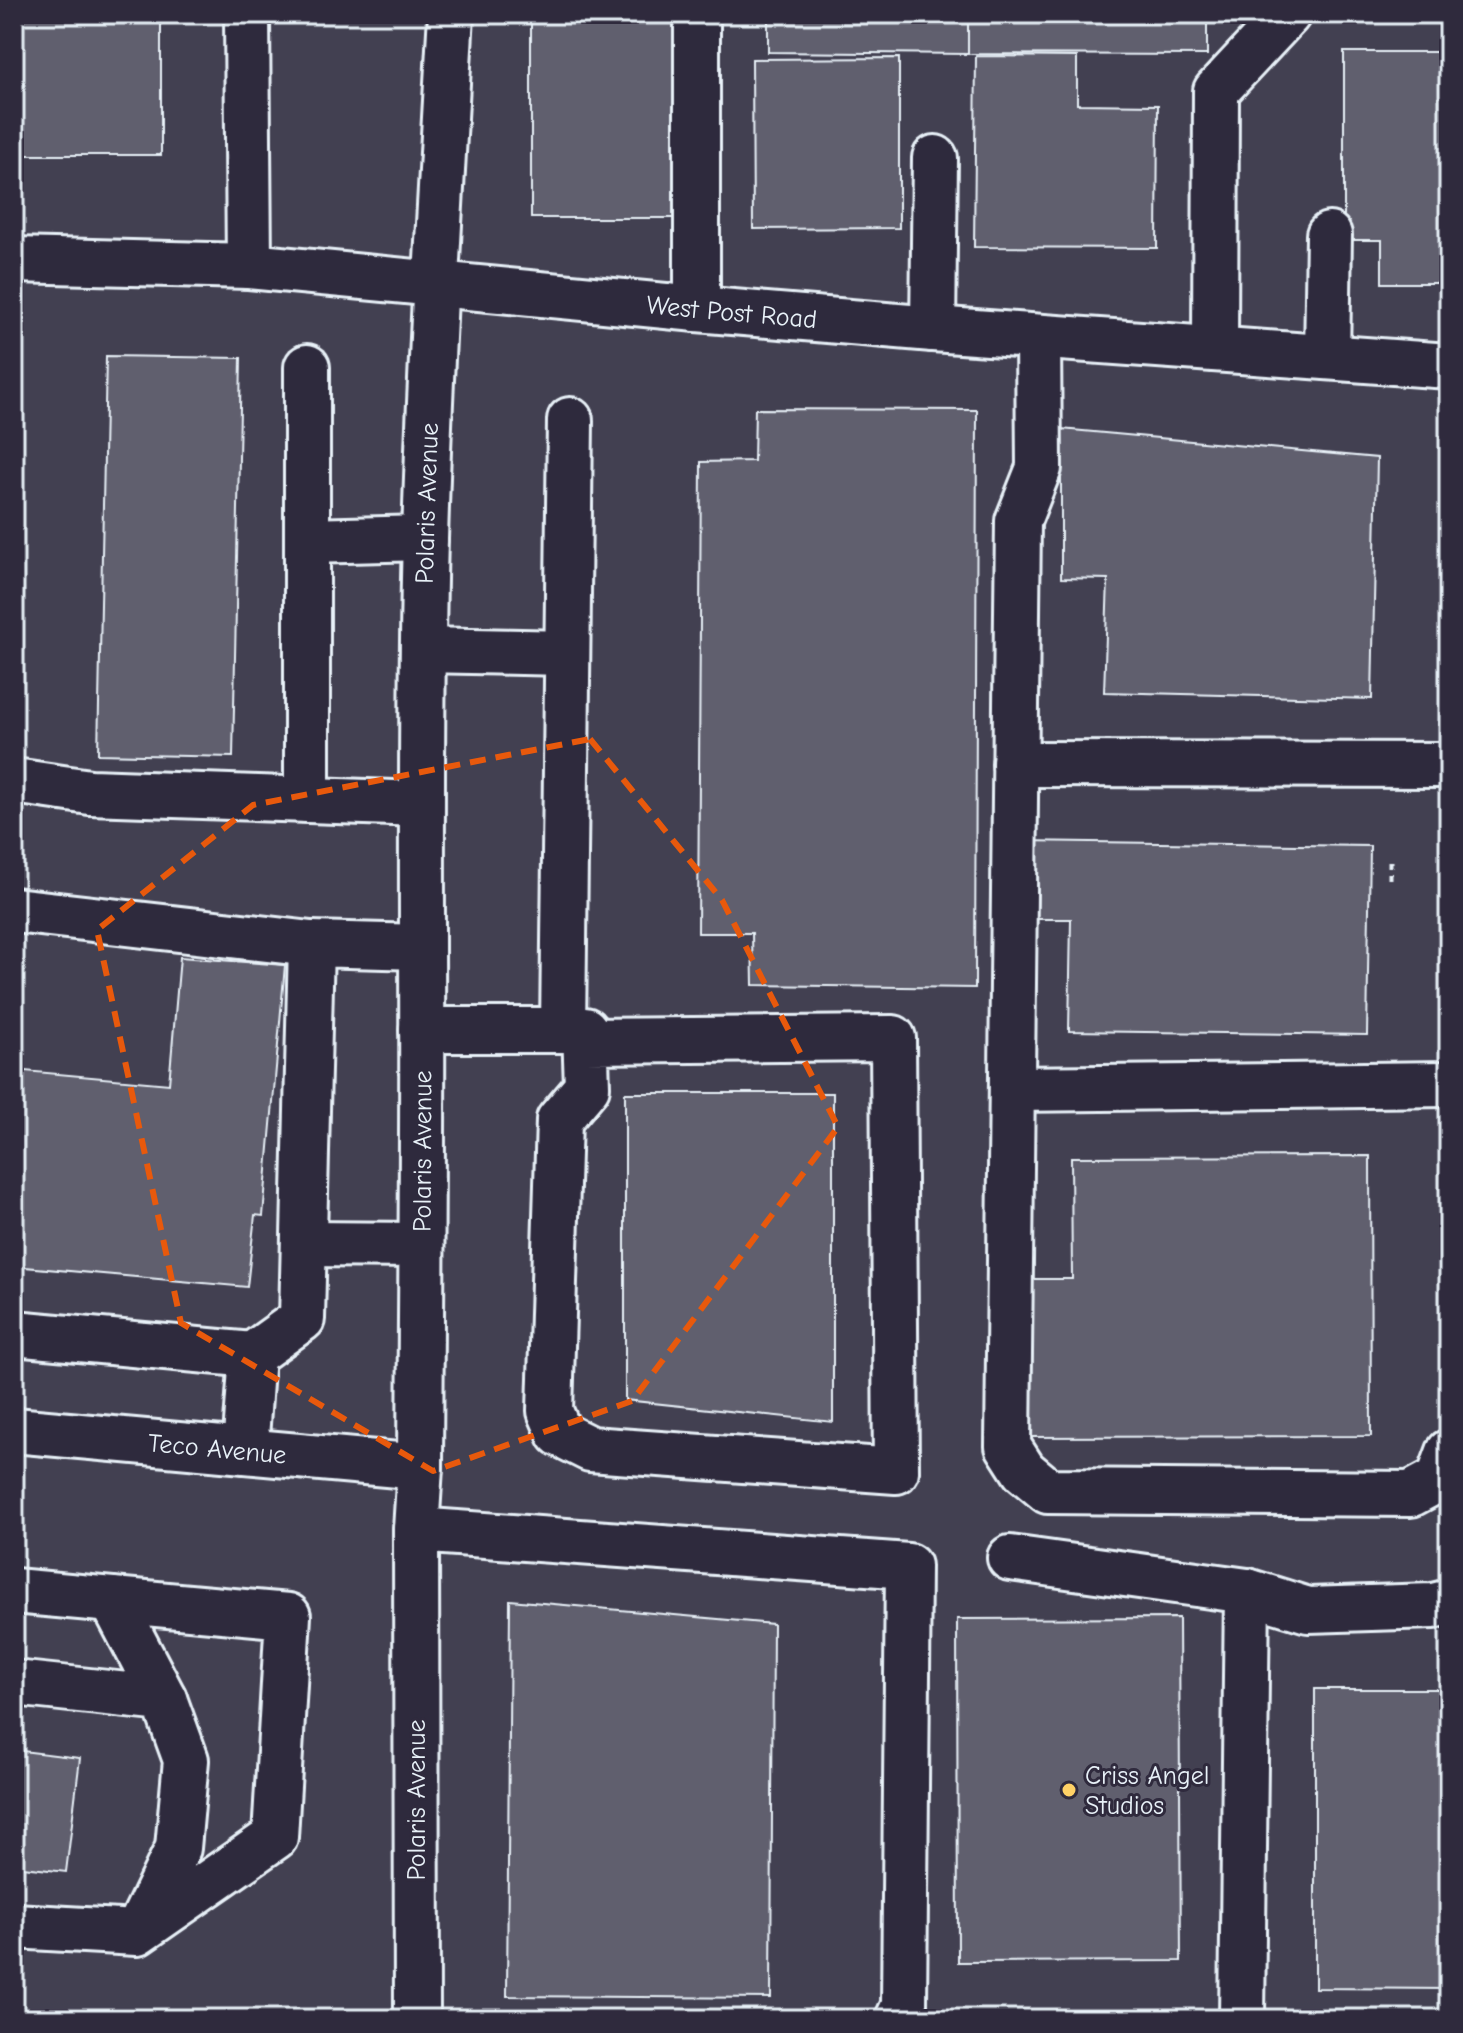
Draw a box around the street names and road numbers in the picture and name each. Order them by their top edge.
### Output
street label: West Post Road [645,290,818,335]
street label: Polaris Avenue [410,422,445,584]
street label: Polaris Avenue [408,1070,438,1232]
street label: Teco Avenue [147,1428,288,1471]
street label: Polaris Avenue [402,1719,432,1881]

